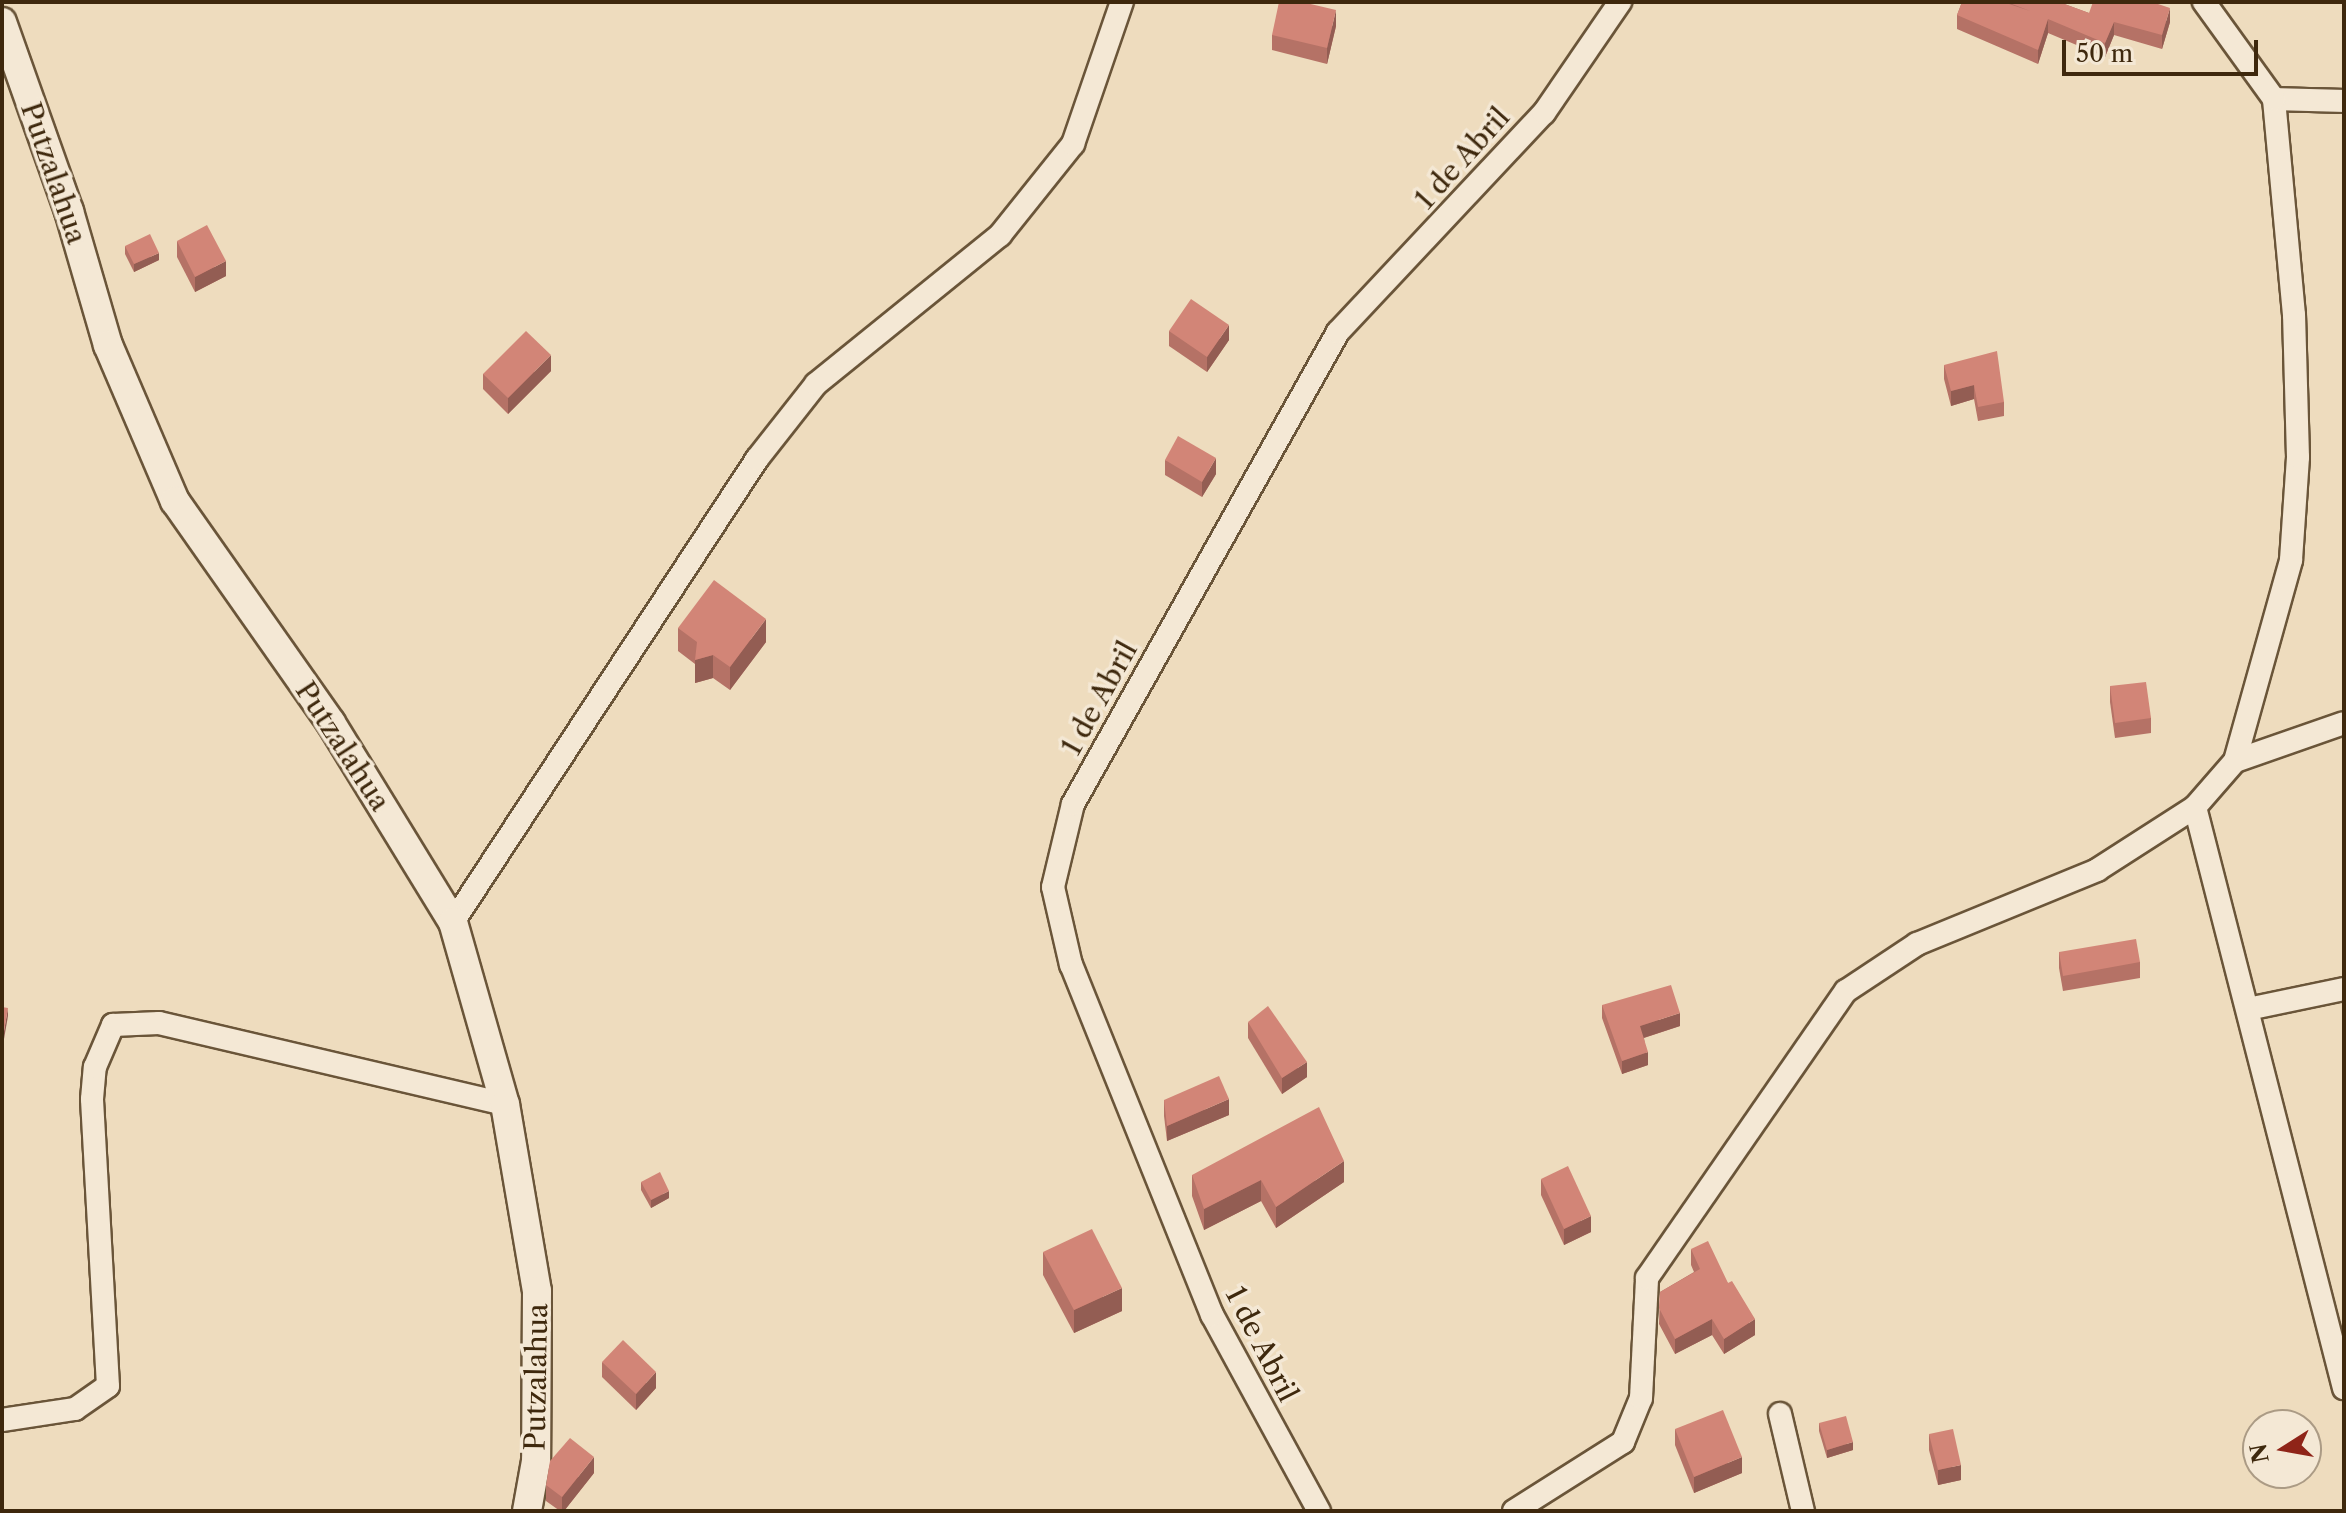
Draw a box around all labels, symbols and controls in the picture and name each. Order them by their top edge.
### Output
scale bar [2066,24,2262,74]
text: 50 m [2076,39,2133,68]
street label: Putzalahua [14,98,94,248]
street label: 1 de Abril [1407,100,1517,216]
street label: 1 de Abril [1054,635,1144,761]
street label: Putzalahua [289,675,397,817]
street label: 1 de Abril [1218,1280,1306,1408]
street label: Putzalahua [518,1303,554,1451]
north arrow [2242,1409,2322,1489]
text: N [2245,1441,2275,1465]

